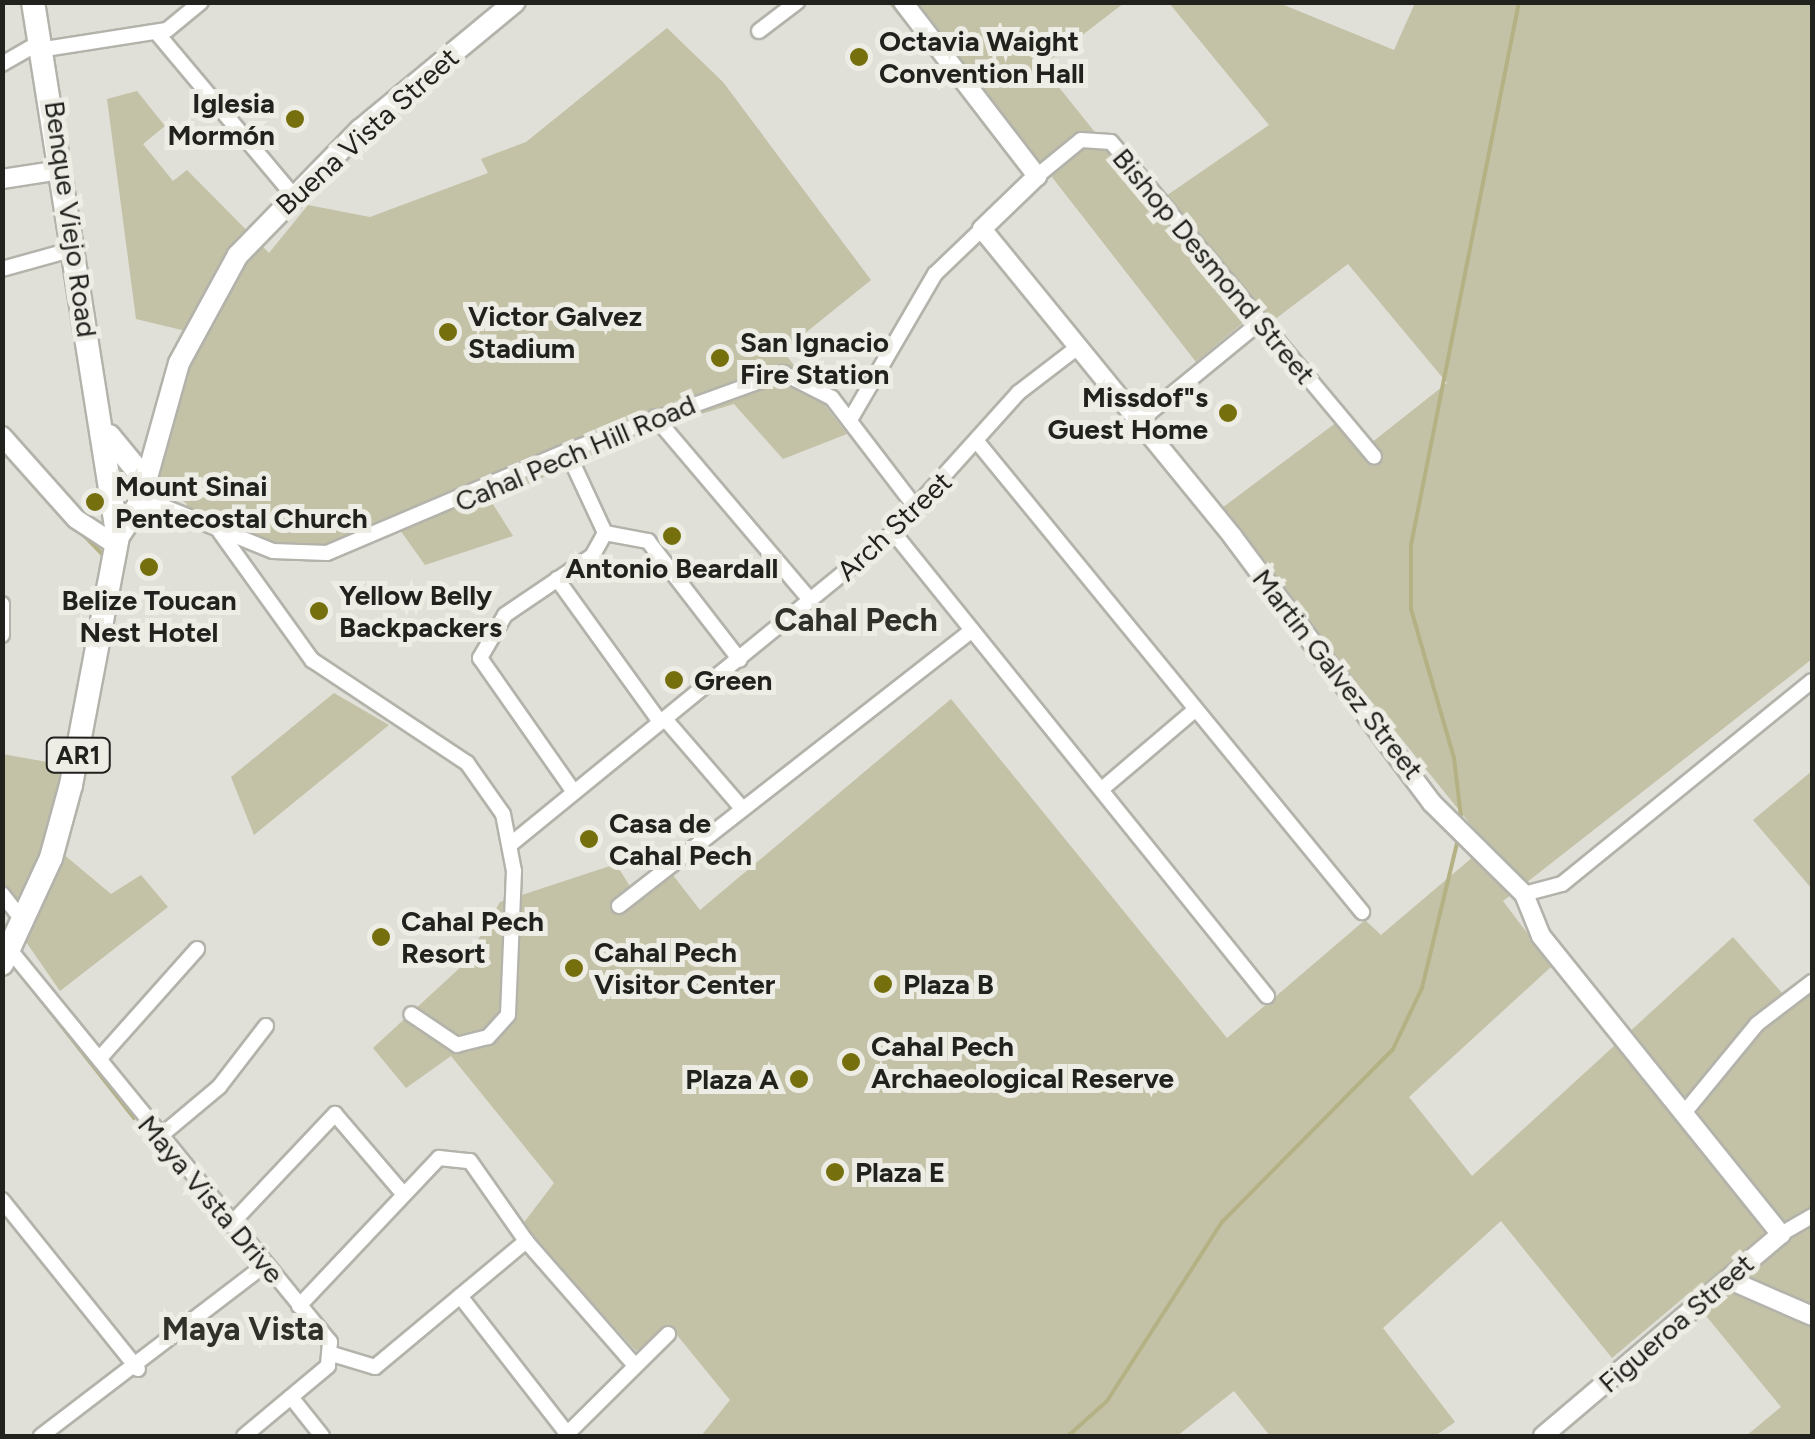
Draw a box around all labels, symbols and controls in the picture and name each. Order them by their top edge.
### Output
place label: Octavia Waight Convention Hall [879,24,1085,90]
street label: Buena Vista Street [269,40,465,222]
marker: Octavia Waight Convention Hall [848,46,870,68]
place label: Iglesia Mormón [168,86,275,152]
street label: Benque Viejo Road [38,99,104,339]
marker: Iglesia Mormón [284,108,306,130]
street label: Bishop Desmond Street [1106,141,1322,391]
place label: Victor Galvez Stadium [468,299,642,365]
marker: Victor Galvez Stadium [437,321,459,343]
place label: San Ignacio Fire Station [740,325,889,391]
marker: San Ignacio Fire Station [709,347,731,369]
place label: Missdof"s Guest Home [1048,380,1208,446]
street label: Cahal Pech Hill Road [450,387,700,519]
marker: Missdof"s Guest Home [1217,402,1239,424]
street label: Arch Street [830,464,958,588]
place label: Mount Sinai Pentecostal Church [115,469,368,535]
marker: Mount Sinai Pentecostal Church [84,491,106,513]
marker: Antonio Beardall [661,525,683,547]
place label: Antonio Beardall [566,551,778,585]
marker: Belize Toucan Nest Hotel [138,556,160,578]
street label: Martin Galvez Street [1246,562,1430,786]
place label: Yellow Belly Backpackers [339,578,502,644]
place label: Belize Toucan Nest Hotel [61,583,237,649]
marker: Yellow Belly Backpackers [308,600,330,622]
district label: Cahal Pech [774,601,938,639]
place label: Green [694,663,772,697]
marker: Green [663,669,685,691]
road number: AR1 [46,735,110,775]
place label: Casa de Cahal Pech [609,806,752,872]
marker: Casa de Cahal Pech [578,828,600,850]
place label: Cahal Pech Resort [401,904,544,970]
marker: Cahal Pech Resort [370,926,392,948]
place label: Cahal Pech Visitor Center [594,935,775,1001]
marker: Cahal Pech Visitor Center [563,957,585,979]
place label: Plaza B [903,967,994,1001]
marker: Plaza B [872,973,894,995]
place label: Cahal Pech Archaeological Reserve [871,1029,1174,1095]
marker: Cahal Pech Archaeological Reserve [840,1051,862,1073]
place label: Plaza A [685,1062,779,1096]
marker: Plaza A [788,1068,810,1090]
street label: Maya Vista Drive [131,1108,291,1290]
place label: Plaza E [855,1155,945,1189]
marker: Plaza E [824,1161,846,1183]
street label: Figueroa Street [1592,1247,1760,1399]
district label: Maya Vista [162,1310,324,1348]

